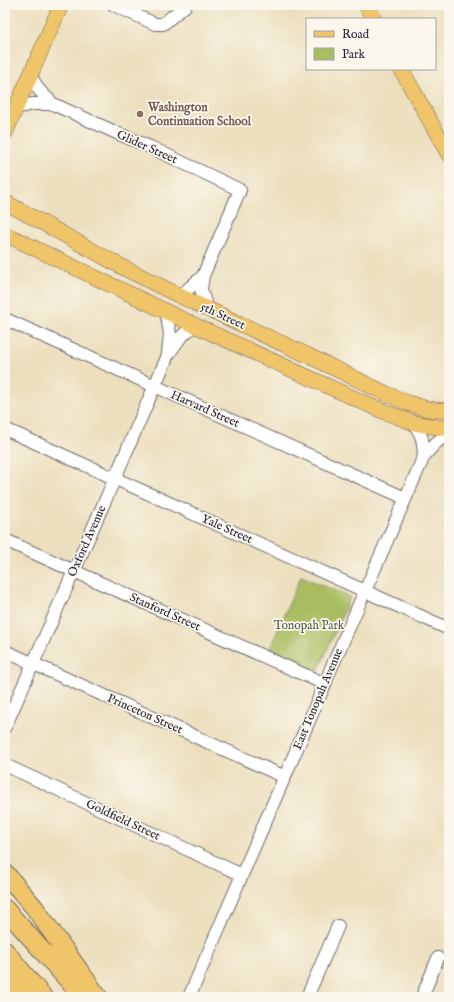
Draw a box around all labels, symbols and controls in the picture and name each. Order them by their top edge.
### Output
legend [306,18,436,70]
text: Road [342,27,370,42]
text: Park [342,47,365,62]
place label: Washington Continuation School [147,100,252,129]
marker: Washington Continuation School [135,109,145,119]
street label: Glider Street [114,127,180,167]
street label: 5th Street [198,299,248,333]
street label: Harvard Street [168,387,242,431]
street label: Oxford Avenue [65,503,110,579]
street label: Yale Street [199,511,255,547]
street label: Stanford Street [127,590,203,634]
park label: Tonopah Park [274,618,345,634]
street label: East Tonopah Avenue [290,646,347,752]
street label: Princeton Street [105,691,185,737]
street label: Goldfield Street [84,796,162,844]

